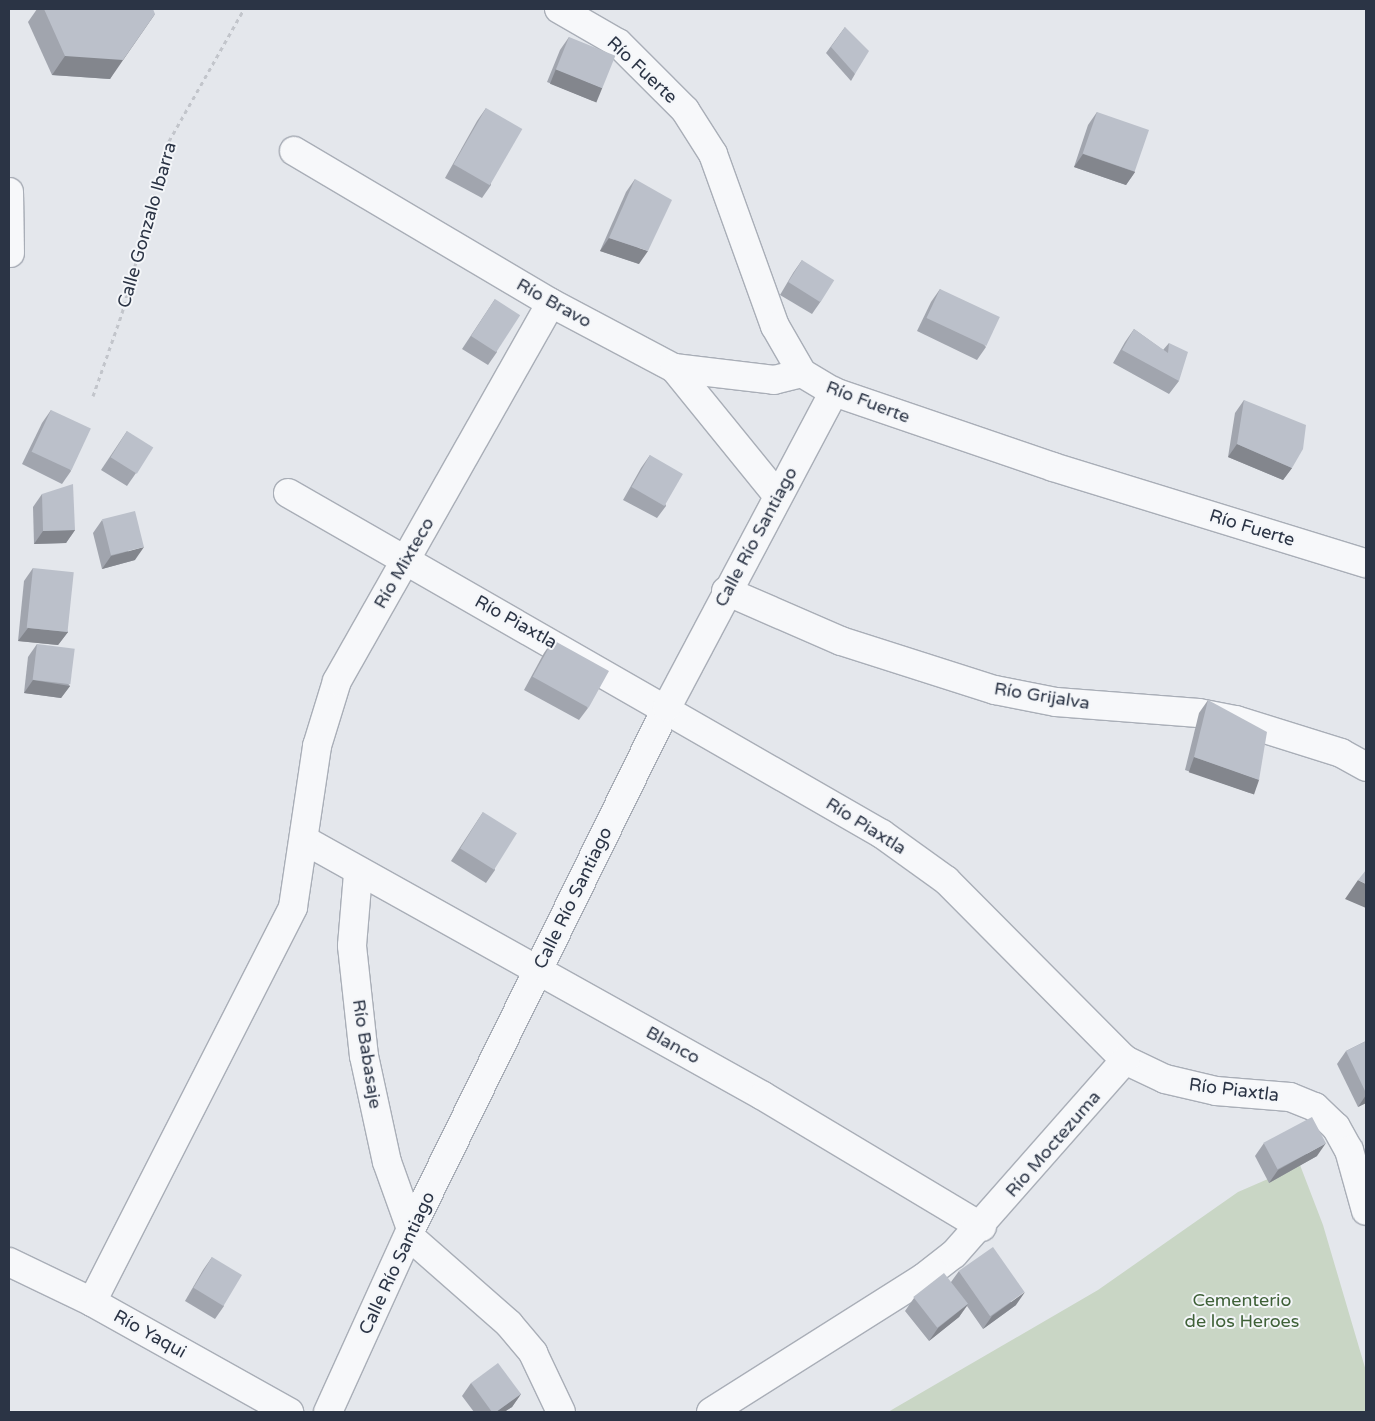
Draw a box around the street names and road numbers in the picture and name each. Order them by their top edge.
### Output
street label: Río Fuerte [602,32,682,108]
street label: Calle Gonzalo Ibarra [113,140,181,310]
street label: Río Bravo [513,274,595,332]
street label: Río Fuerte [823,376,913,428]
street label: Calle Río Santiago [710,463,802,611]
street label: Río Fuerte [1207,505,1297,551]
street label: Río Mixteco [369,514,439,612]
street label: Río Piaxtla [471,591,561,653]
street label: Río Grijalva [993,678,1091,714]
street label: Río Piaxtla [822,793,910,859]
street label: Calle Río Santiago [529,824,617,972]
street label: Río Babasaje [348,998,386,1110]
street label: Blanco [642,1021,704,1069]
street label: Río Piaxtla [1188,1074,1280,1106]
street label: Río Moctezuma [1001,1086,1105,1202]
street label: Calle Río Santiago [354,1188,440,1338]
street label: Río Yaqui [110,1305,190,1363]

